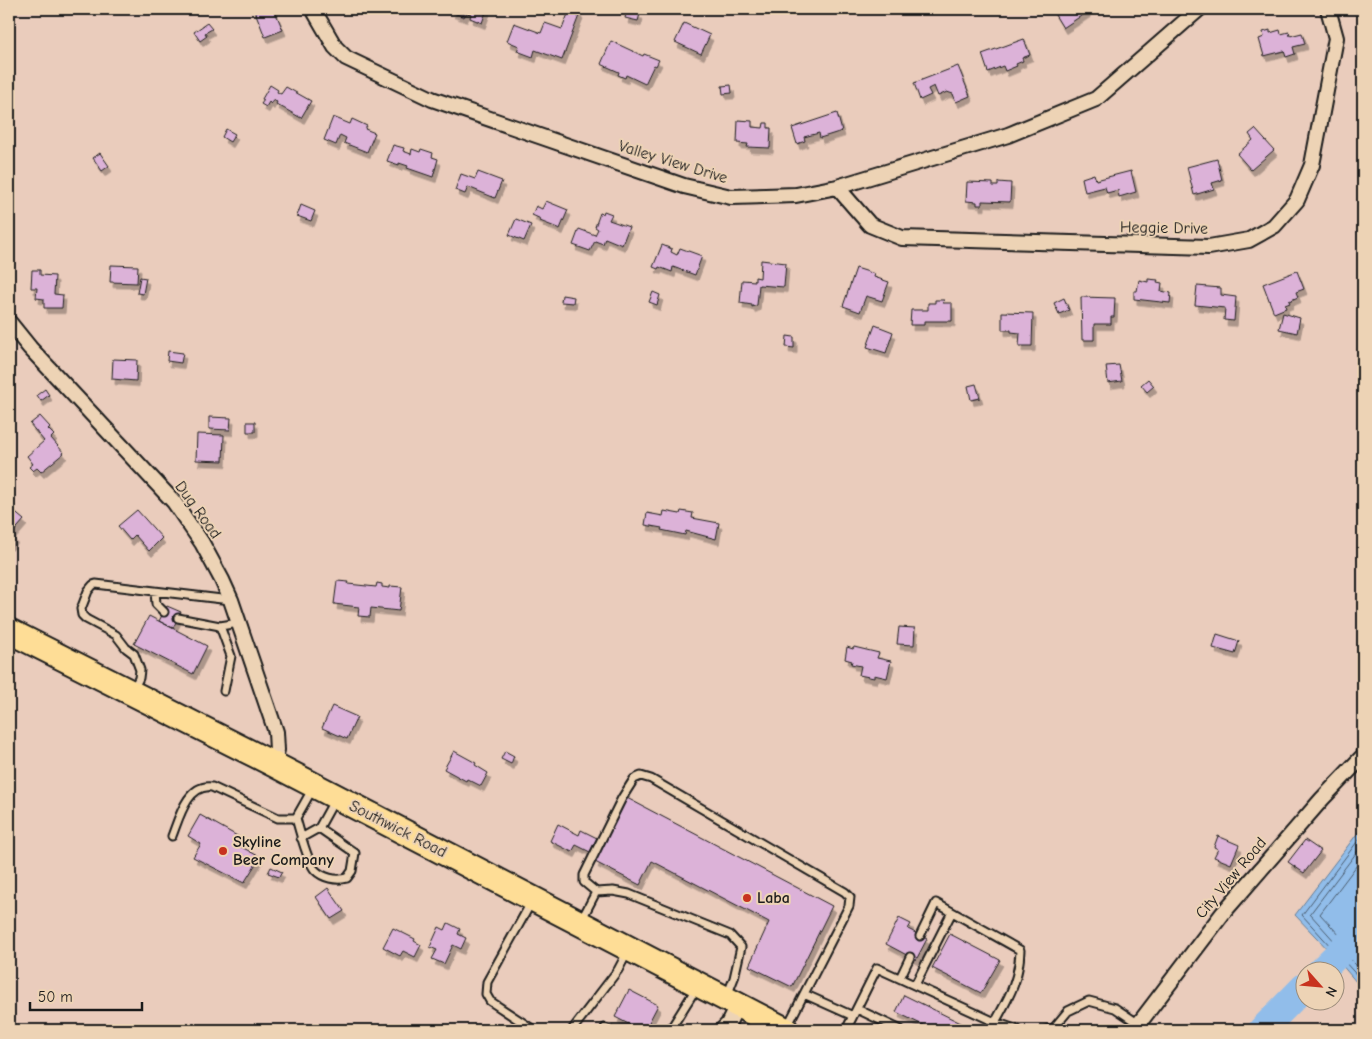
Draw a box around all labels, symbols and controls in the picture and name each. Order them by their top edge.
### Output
street label: Valley View Drive [616,137,730,187]
street label: Heggie Drive [1120,218,1208,238]
street label: Dug Road [171,478,225,542]
street label: Southwick Road [346,797,450,861]
place label: Skyline Beer Company [233,833,334,869]
street label: City View Road [1192,834,1270,922]
marker: Skyline Beer Company [217,845,229,857]
place label: Laba [757,889,790,907]
marker: Laba [741,892,753,904]
north arrow [1294,962,1344,1012]
scale bar [30,979,142,1011]
text: N [1321,984,1341,1000]
text: 50 m [38,988,73,1006]

